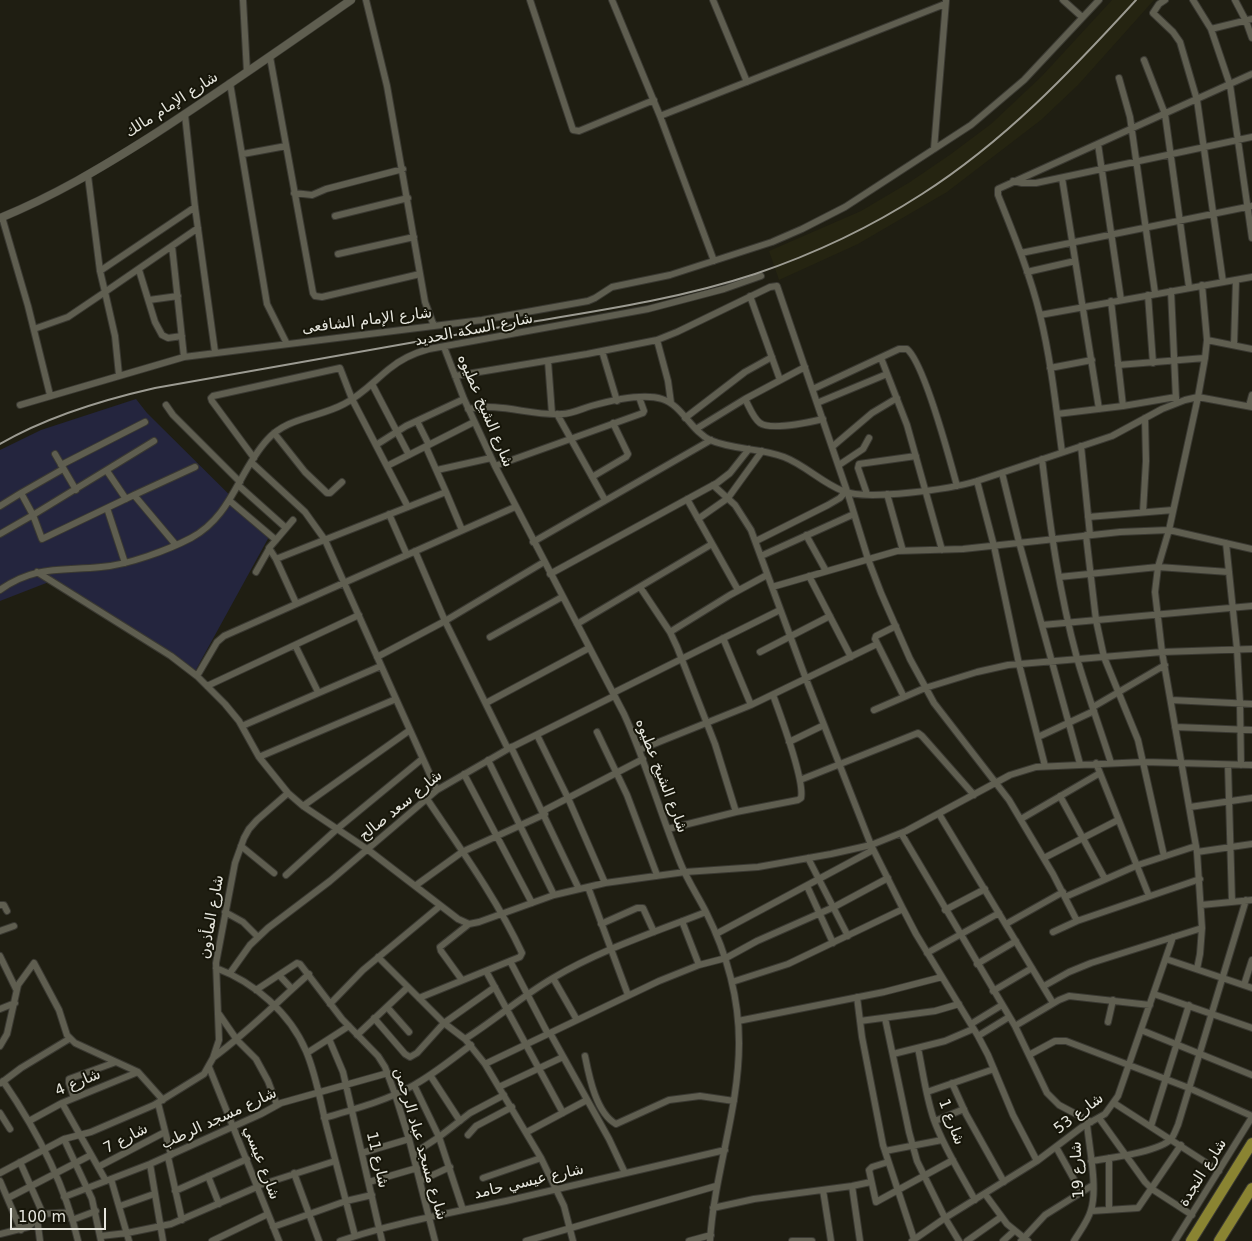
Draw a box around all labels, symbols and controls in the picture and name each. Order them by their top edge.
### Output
street label: شارع الإمام مالك [122,68,222,142]
street label: شارع الإمام الشافعى [301,304,433,338]
street label: شارع السكة الحديد [414,310,534,350]
street label: شارع الشيخ عطيوه [453,352,517,470]
street label: شارع الشيخ عطيوه [631,716,691,836]
street label: شارع سعد صالح [356,767,446,845]
street label: شارع المأذون [196,874,228,960]
street label: شارع 4 [53,1065,103,1101]
street label: شارع مسجد عباد الرحمن [390,1066,450,1222]
street label: شارع مسجد الرطب [158,1084,280,1154]
street label: شارع 53 [1051,1090,1107,1138]
street label: شارع 1 [934,1097,968,1147]
street label: شارع 7 [101,1120,151,1158]
street label: شارع عيسي [239,1124,283,1202]
street label: شارع 11 [362,1130,392,1190]
street label: شارع النجدة [1175,1136,1231,1210]
street label: شارع 19 [1068,1141,1088,1199]
street label: شارع عيسي حامد [472,1161,586,1203]
scale bar [12,1198,109,1230]
text: 100 m [18,1208,66,1226]

